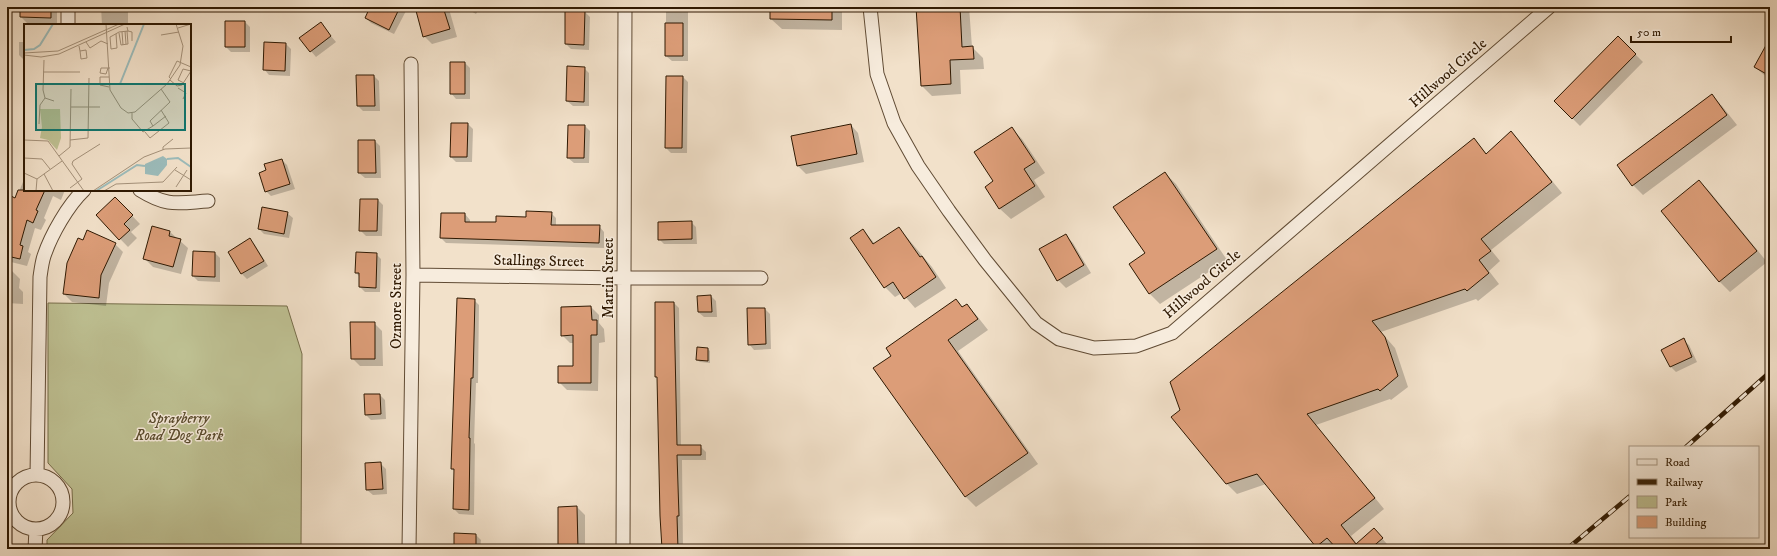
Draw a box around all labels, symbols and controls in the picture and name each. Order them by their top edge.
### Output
scale bar [1631,18,1731,44]
inset map [24,24,191,191]
text: 50 m [1637,25,1661,40]
street label: Hillwood Circle [1405,34,1491,112]
street label: Martin Street [599,237,618,318]
street label: Hillwood Circle [1159,245,1245,323]
street label: Stallings Street [493,251,585,271]
street label: Ozmore Street [387,263,406,349]
park label: Sprayberry Road Dog Park [134,409,224,445]
legend [1629,446,1759,538]
text: Road [1665,455,1690,470]
text: Railway [1665,475,1703,490]
text: Park [1665,495,1687,510]
text: Building [1665,515,1706,530]

